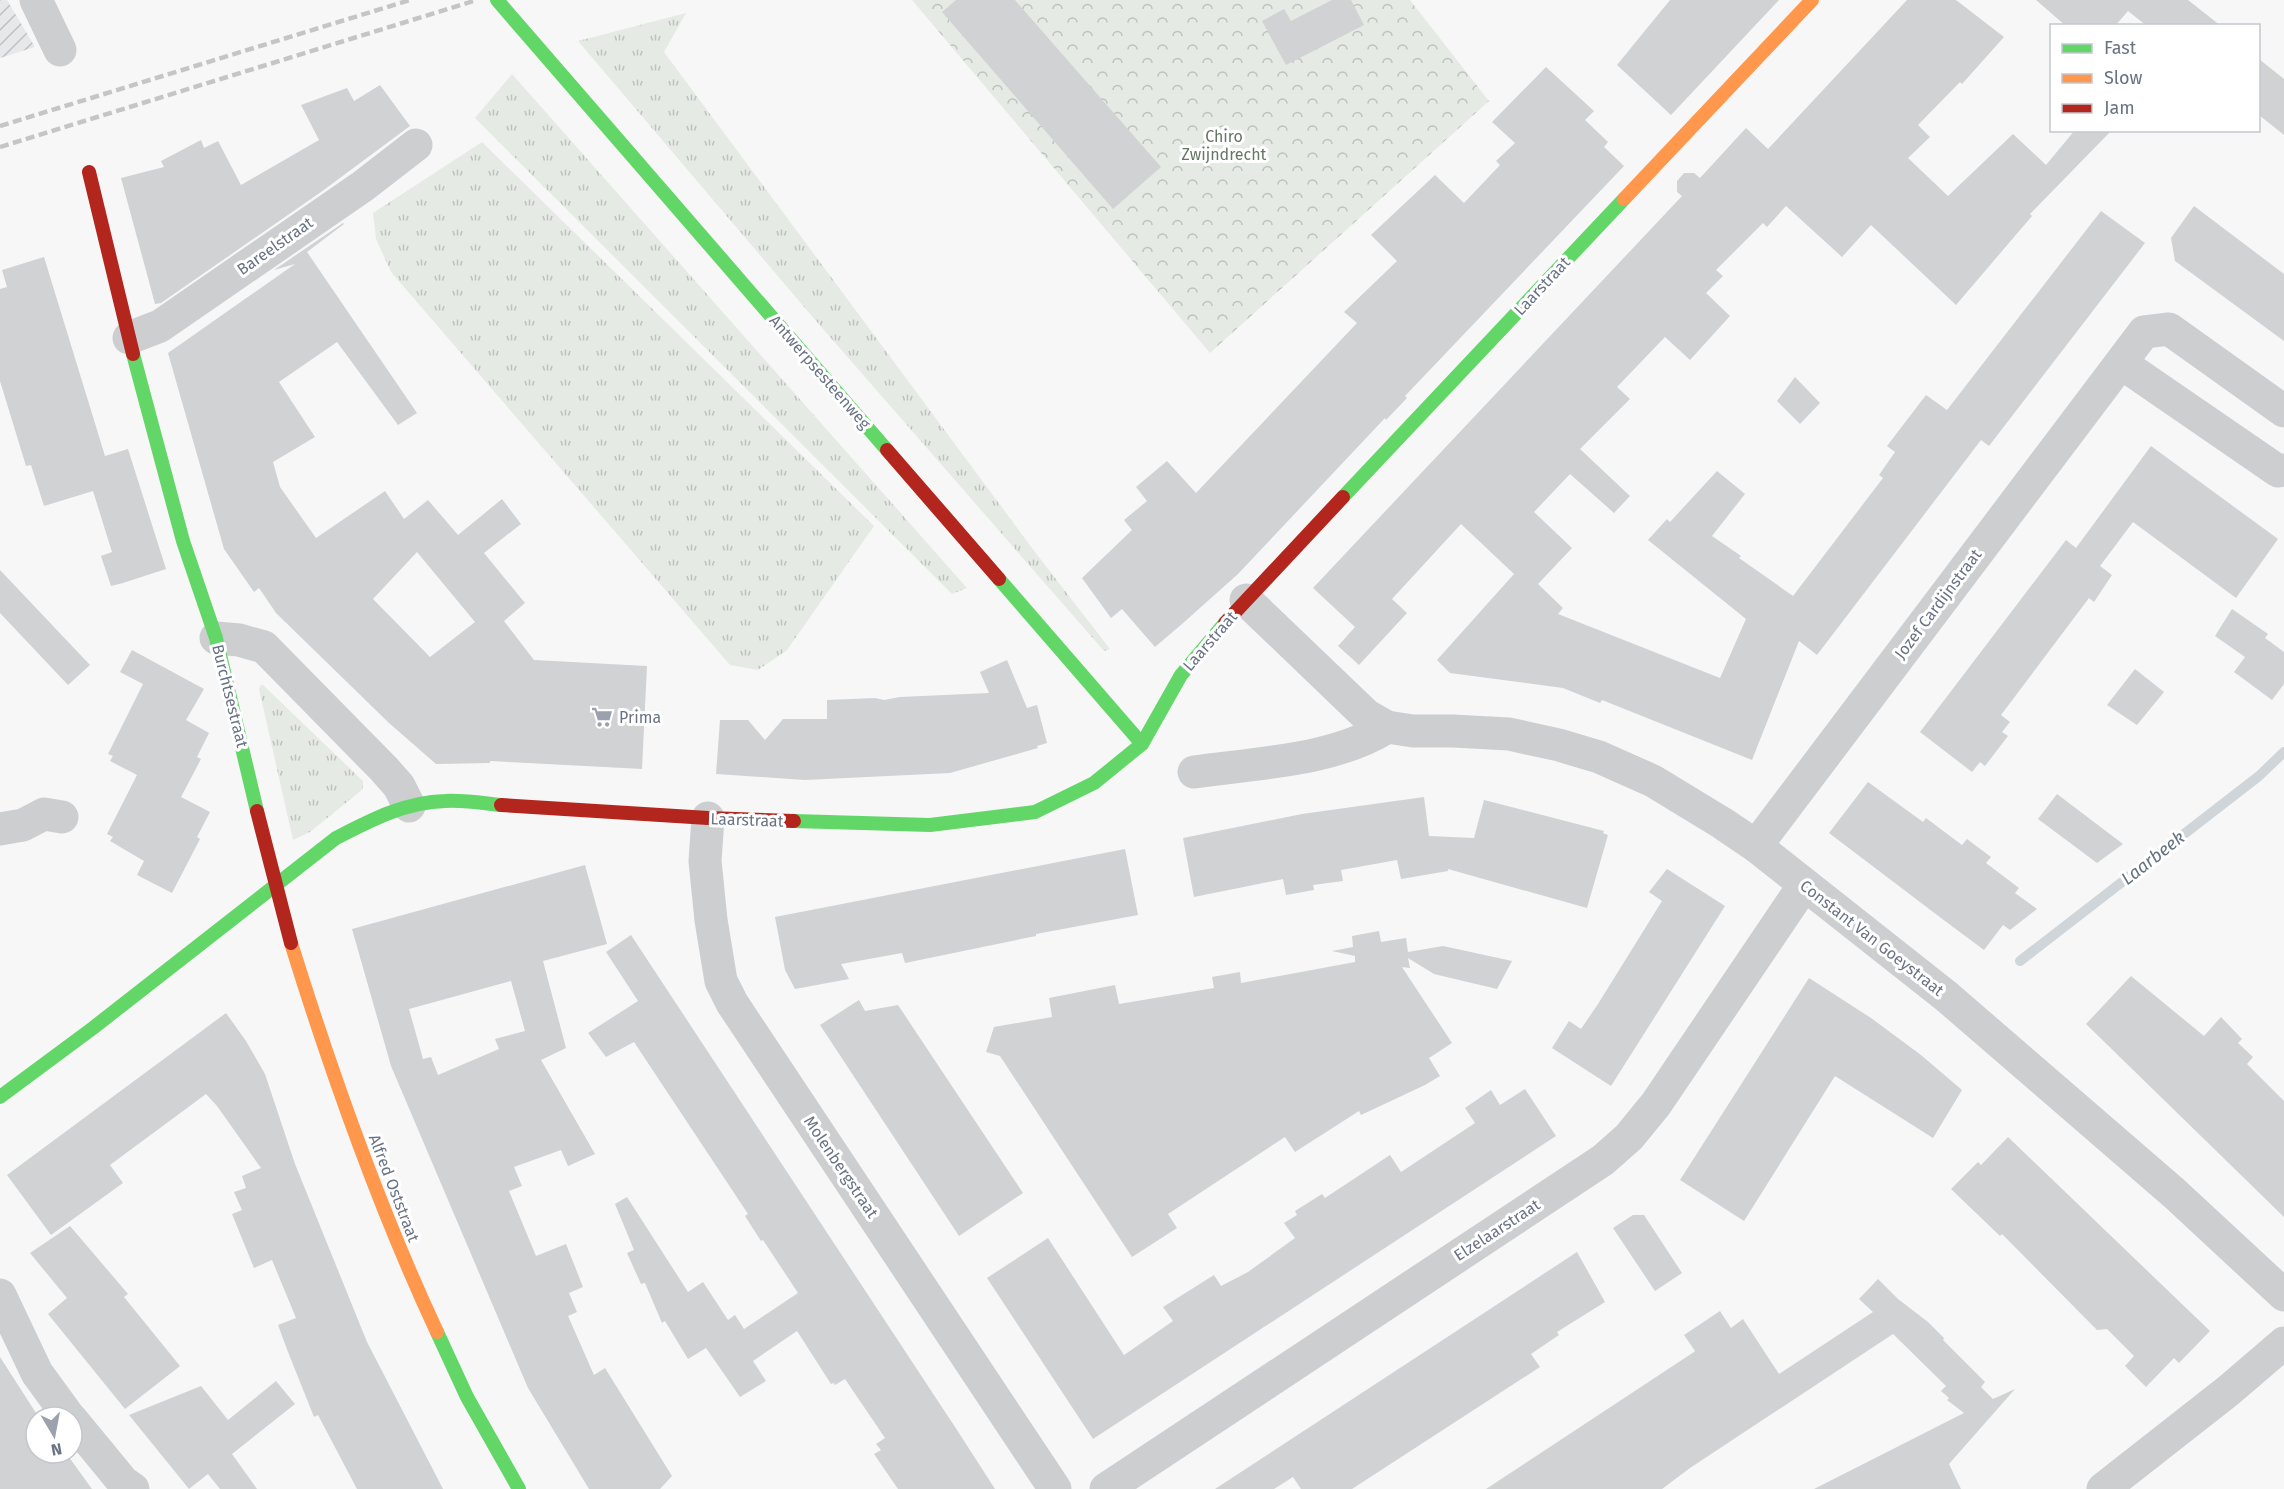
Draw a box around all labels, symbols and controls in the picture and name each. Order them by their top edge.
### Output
legend [2050,24,2260,132]
text: Fast [2104,37,2137,59]
text: Slow [2104,67,2143,89]
text: Jam [2104,97,2135,119]
park label: Chiro Zwijndrecht [1182,127,1267,164]
street label: Bareelstraat [233,213,317,279]
street label: Laarstraat [1510,253,1574,319]
street label: Antwerpsesteenweg [765,311,875,433]
street label: Jozef Cardijnstraat [1891,545,1986,663]
street label: Laarstraat [1179,607,1241,675]
street label: Burchtsestraat [208,642,252,750]
supermarket icon: Prima [590,705,614,729]
place label: Prima [619,708,661,727]
street label: Laarstraat [710,809,784,831]
water label: Laarbeek [2117,826,2189,890]
street label: Constant Van Goeystraat [1796,876,1948,1000]
street label: Molenbergstraat [800,1112,882,1222]
street label: Alfred Oststraat [365,1132,423,1245]
street label: Elzelaarstraat [1450,1195,1544,1265]
north arrow [24,1405,84,1465]
text: N [50,1439,63,1460]

